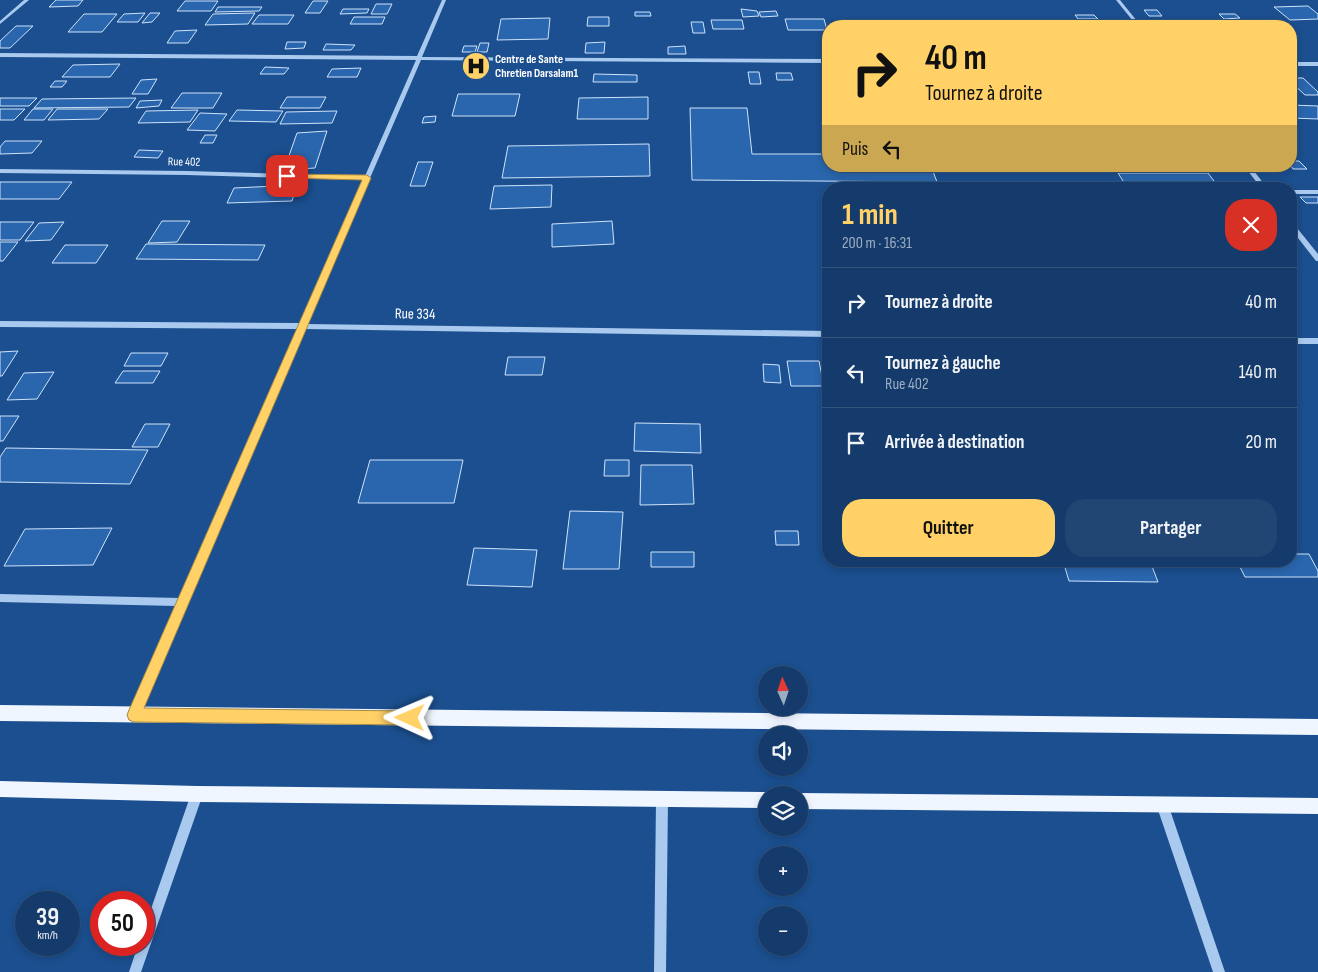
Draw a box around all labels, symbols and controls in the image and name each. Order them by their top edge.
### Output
text: 40 m [925,37,987,80]
icon: right [842,40,907,105]
hospital icon: Centre de Sante Chretien Darsalam1 [461,51,491,81]
place label: Centre de Sante Chretien Darsalam1 [495,52,578,81]
text: Tournez à droite [925,80,1042,107]
icon: left [878,135,906,163]
text: Puis [842,138,868,161]
street label: Rue 402 [168,154,200,170]
pin [266,155,308,197]
icon: arrive [273,162,301,190]
text: 1 min [842,197,898,233]
button: close [1225,199,1277,251]
text: 200 m · 16:31 [842,234,912,253]
icon: right [842,289,870,317]
text: Tournez à droite [885,291,993,314]
text: 40 m [1245,291,1277,314]
street label: Rue 334 [395,304,435,324]
text: Tournez à gauche [885,352,1001,375]
icon: left [842,359,870,387]
text: 140 m [1239,361,1277,384]
text: Rue 402 [885,375,928,394]
icon: arrive [842,429,870,457]
text: Arrivée à destination [885,431,1025,454]
text: 20 m [1245,431,1277,454]
button: Quitter [842,499,1055,557]
button: Partager [1065,499,1277,557]
north arrow [758,666,808,716]
map controls [758,666,808,956]
position arrow [383,691,435,743]
button: sound [758,726,808,776]
button: layers [758,786,808,836]
button: + [758,846,808,896]
speed limit sign: 50 [90,891,155,956]
text: 39 [36,902,59,933]
button: − [758,906,808,956]
text: km/h [37,928,58,943]

